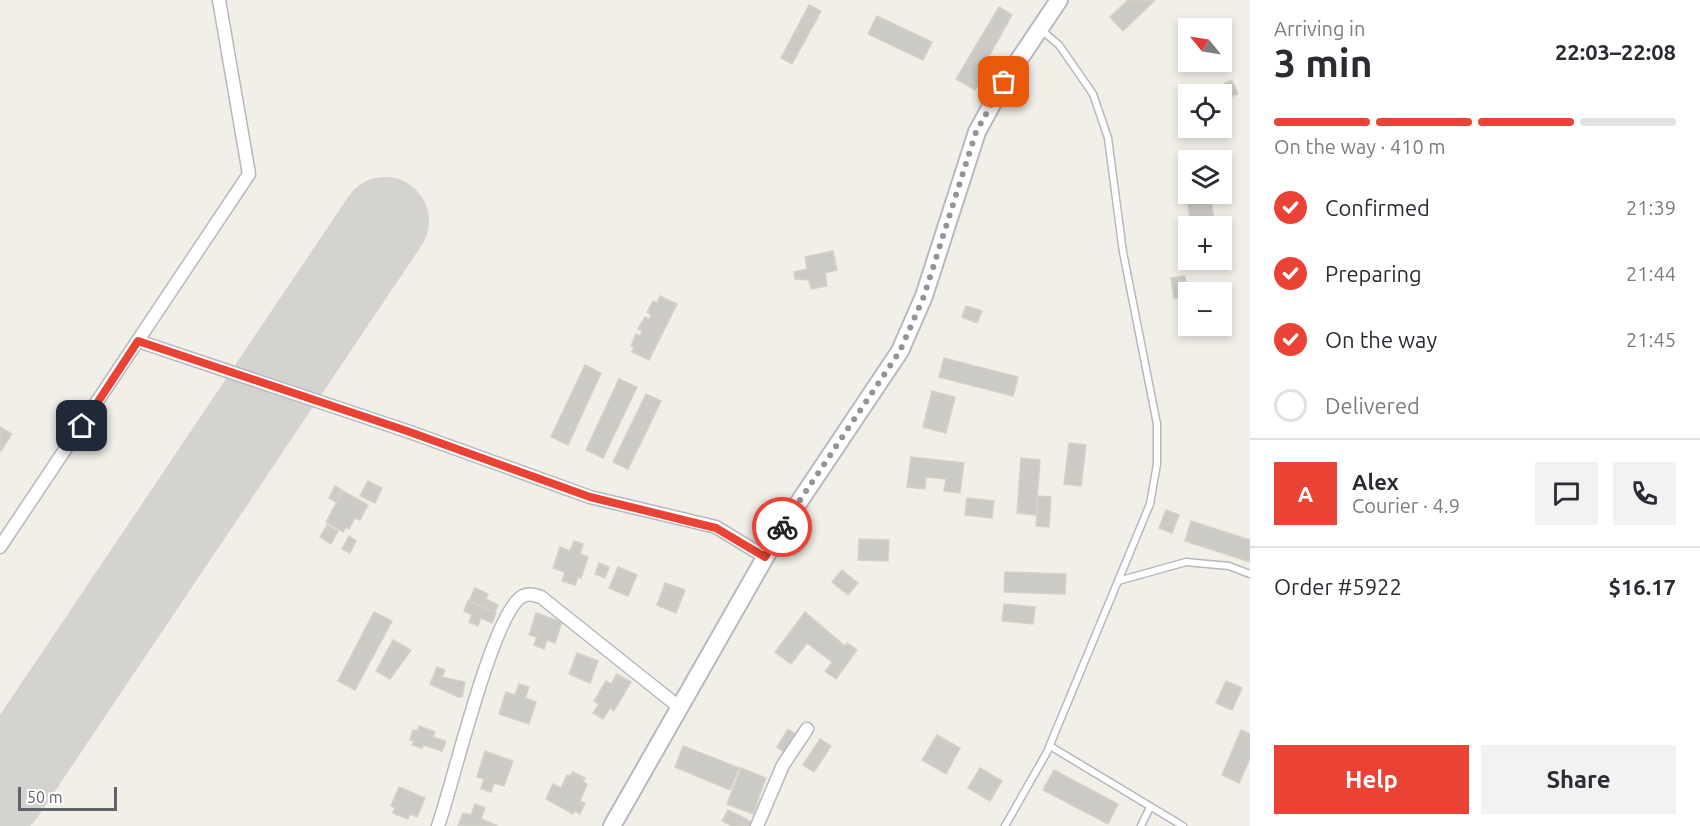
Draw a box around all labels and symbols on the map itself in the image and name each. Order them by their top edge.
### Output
north arrow [1178,18,1232,72]
pin [978,56,1029,107]
pin [56,400,107,451]
courier [752,497,812,557]
scale bar [18,784,117,812]

